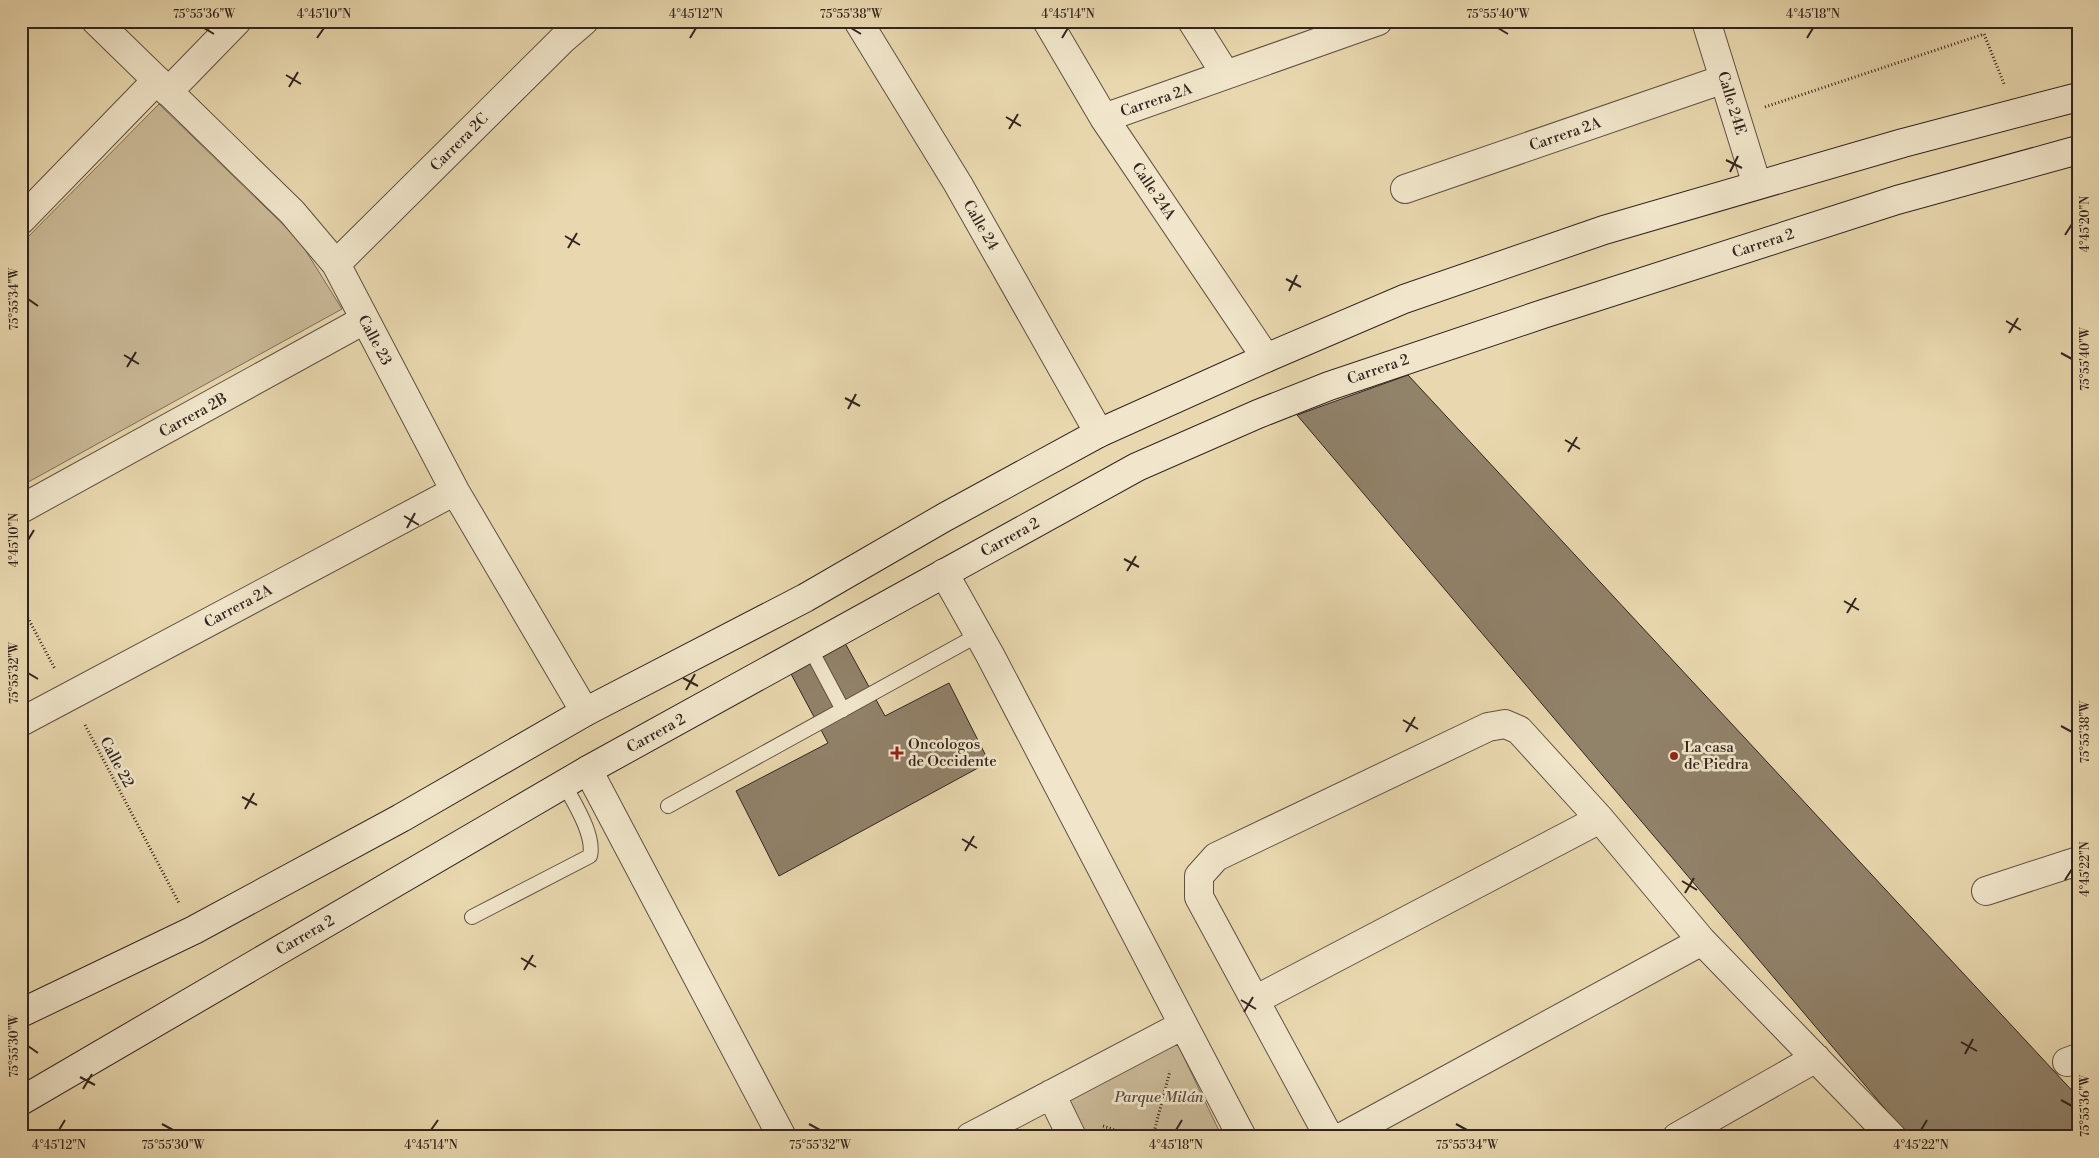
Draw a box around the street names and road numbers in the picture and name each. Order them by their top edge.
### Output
street label: Calle 24E [1713,69,1750,137]
street label: Carrera 2A [1118,79,1195,122]
street label: Carrera 2C [426,109,492,175]
street label: Carrera 2A [1527,113,1604,156]
street label: Calle 24A [1127,159,1180,224]
street label: Calle 24 [959,197,1003,254]
street label: Carrera 2 [1730,225,1797,262]
street label: Calle 23 [353,312,396,369]
street label: Carrera 2 [1345,350,1412,389]
street label: Carrera 2B [156,389,231,442]
street label: Carrera 2 [978,514,1043,561]
street label: Carrera 2A [201,580,276,632]
street label: Carrera 2 [624,710,689,757]
street label: Calle 22 [95,734,138,791]
street label: Carrera 2 [273,911,338,960]

